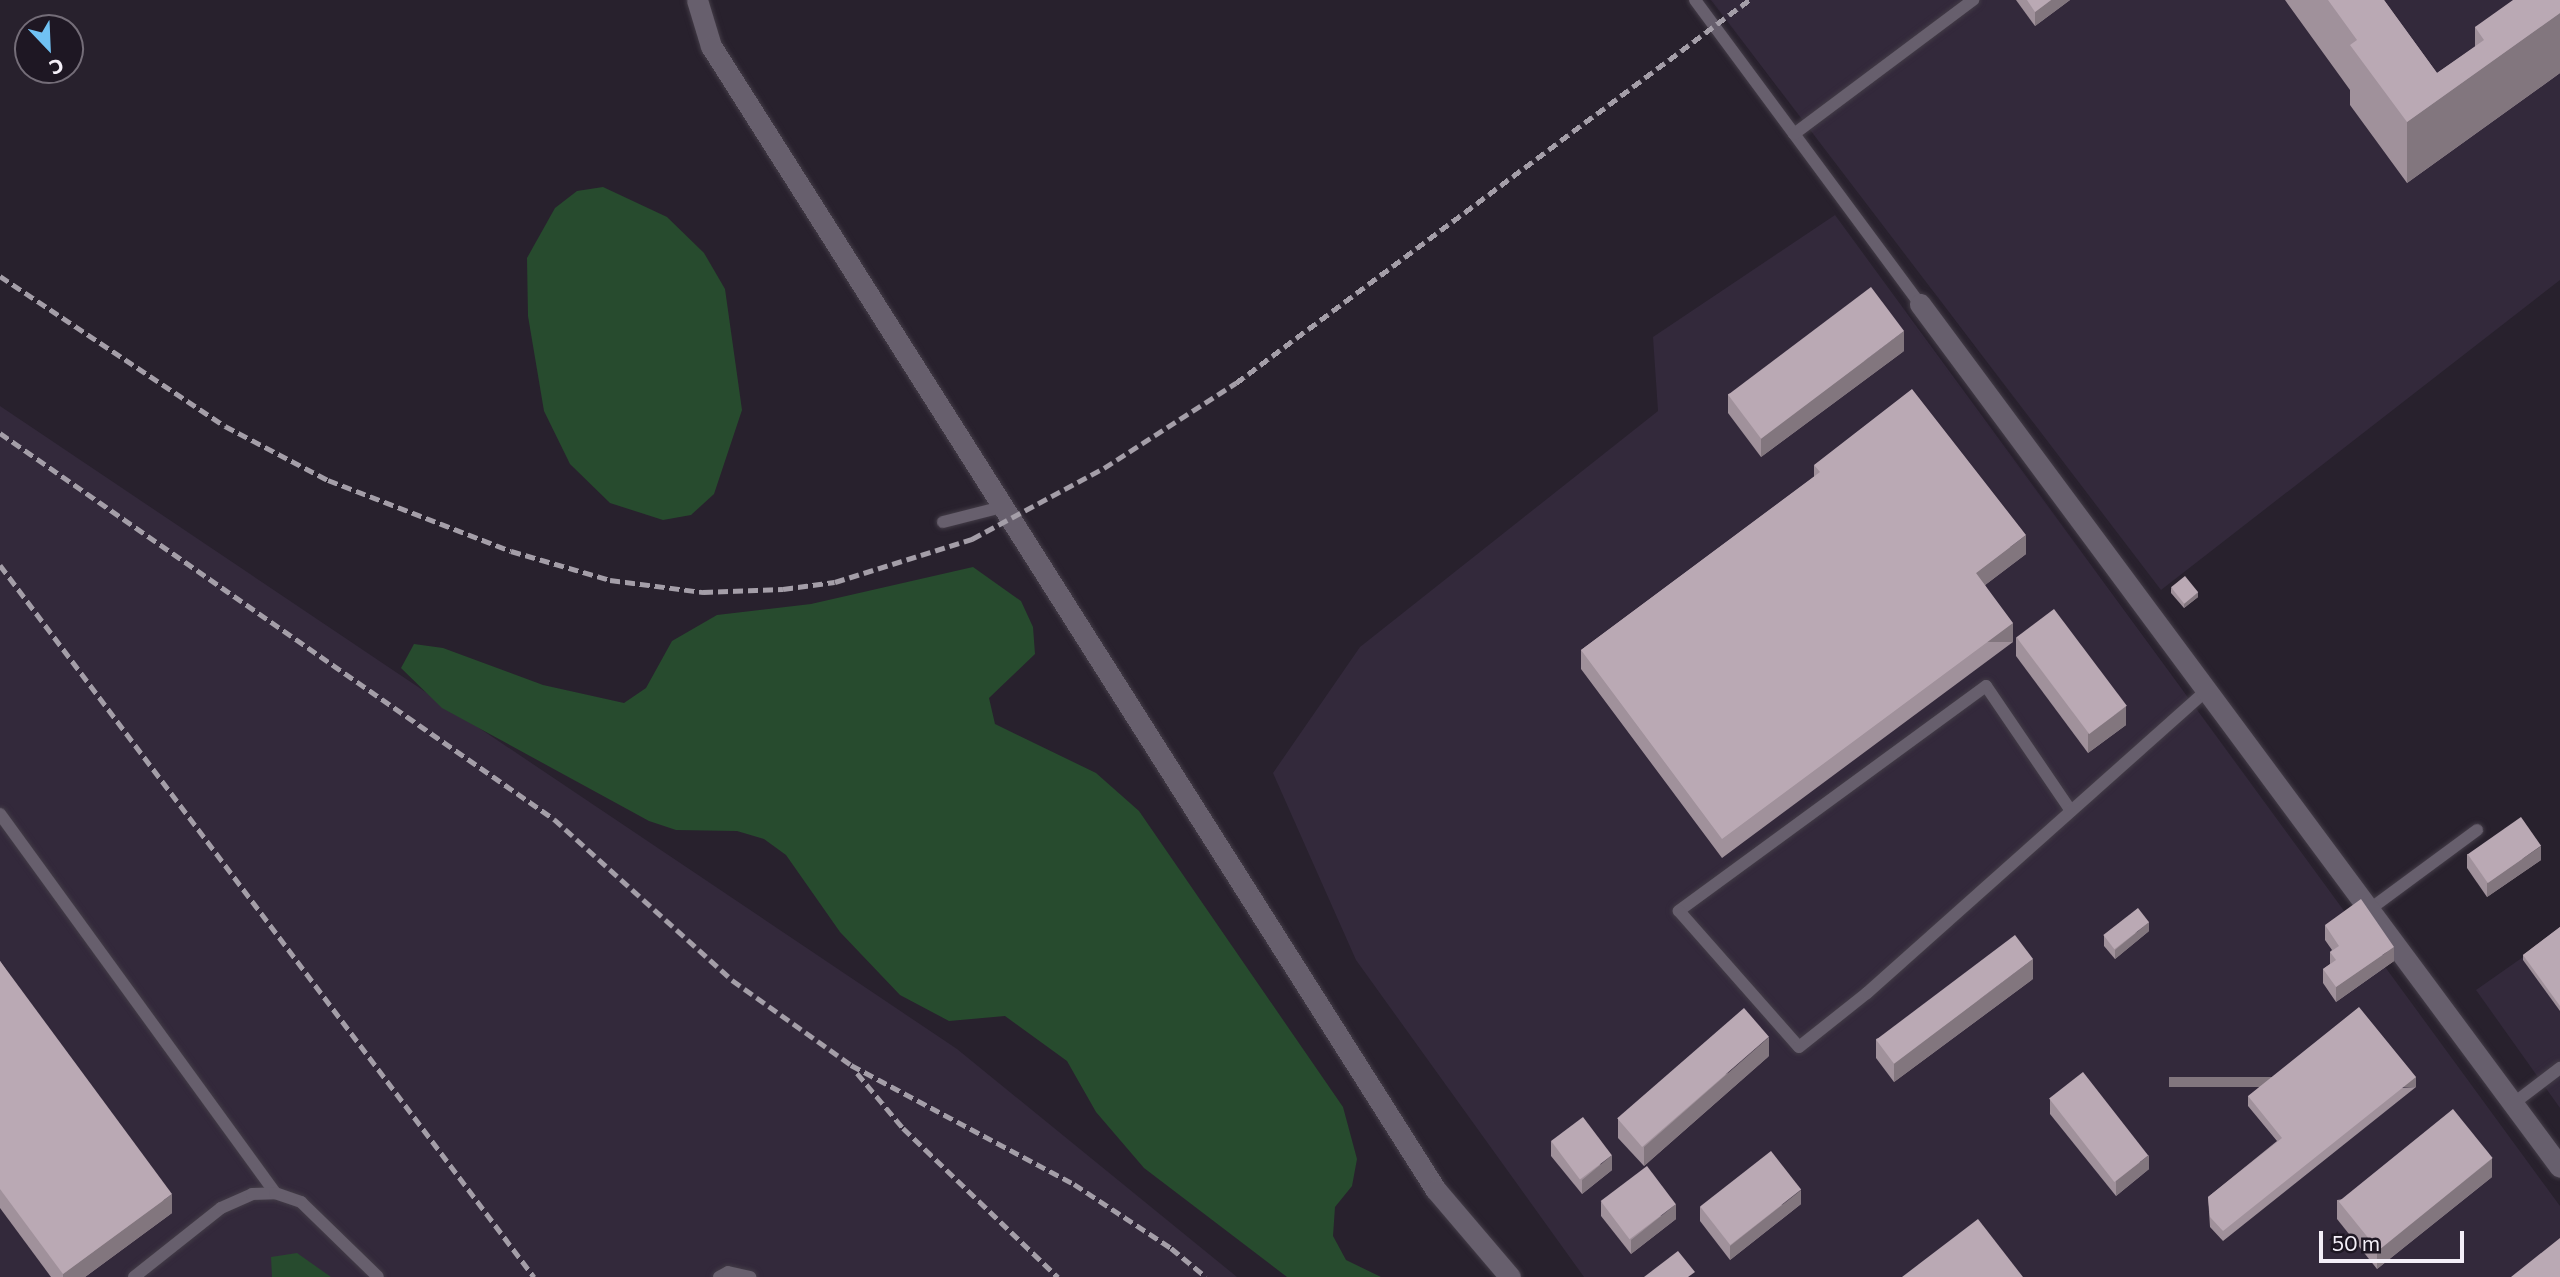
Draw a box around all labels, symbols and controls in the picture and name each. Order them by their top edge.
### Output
north arrow [14,14,84,84]
text: С [46,54,67,80]
scale bar [2322,1218,2467,1262]
text: 50 m [2332,1230,2380,1255]

